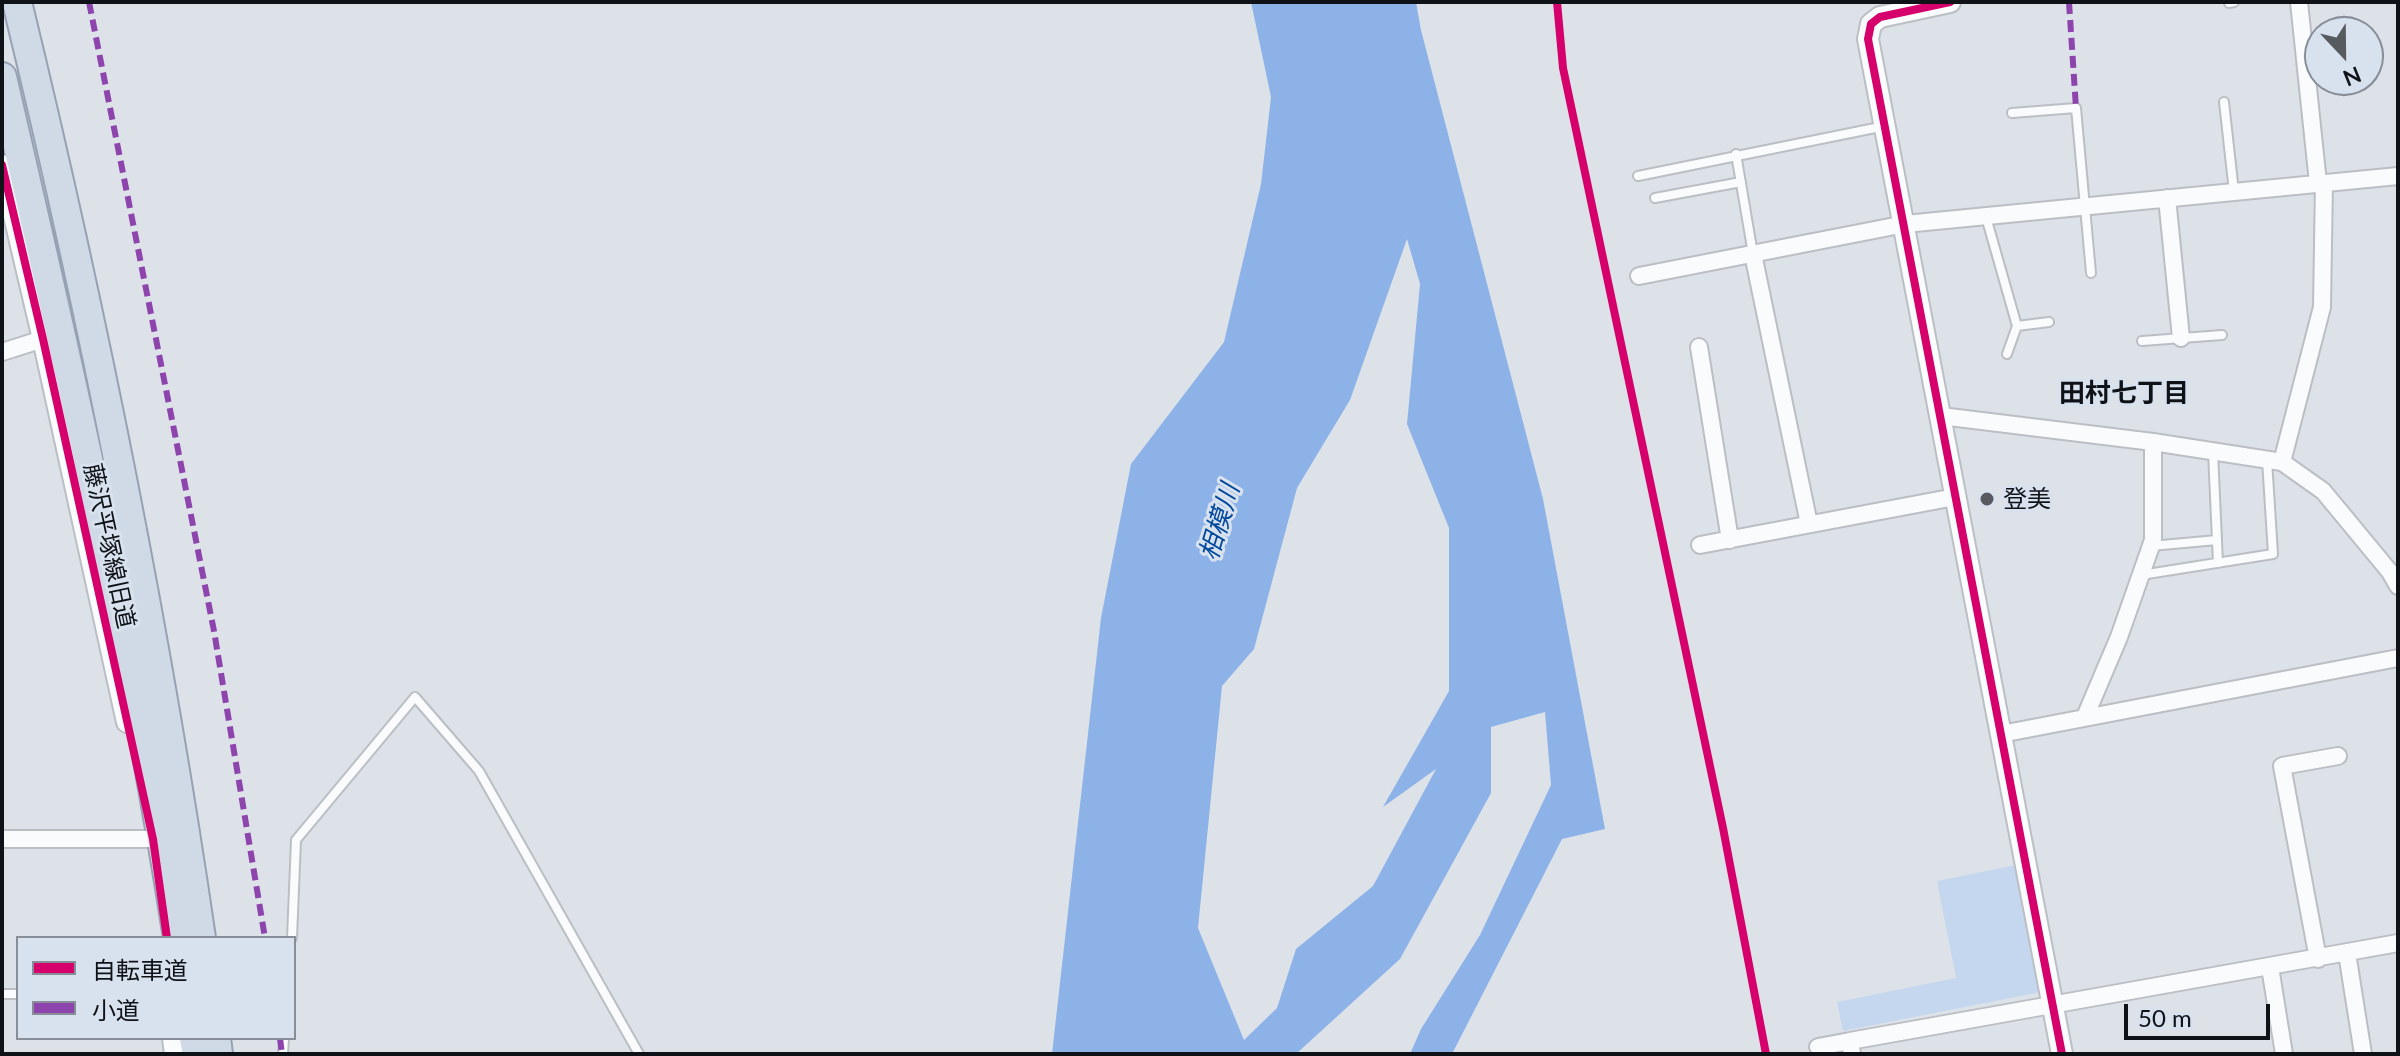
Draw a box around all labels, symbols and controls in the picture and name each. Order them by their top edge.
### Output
north arrow [2304,16,2384,96]
text: N [2340,61,2365,93]
district label: 田村七丁目 [2059,378,2189,410]
street label: 藤沢平塚線旧道 [77,461,141,631]
water label: 相模川 [1194,480,1246,564]
place label: 登美 [2003,485,2051,513]
marker: 登美 [1978,490,1996,508]
legend [16,936,296,1040]
text: 自転車道 [92,955,188,984]
scale bar [2128,988,2274,1038]
text: 小道 [92,995,140,1024]
text: 50 m [2138,1003,2192,1032]

